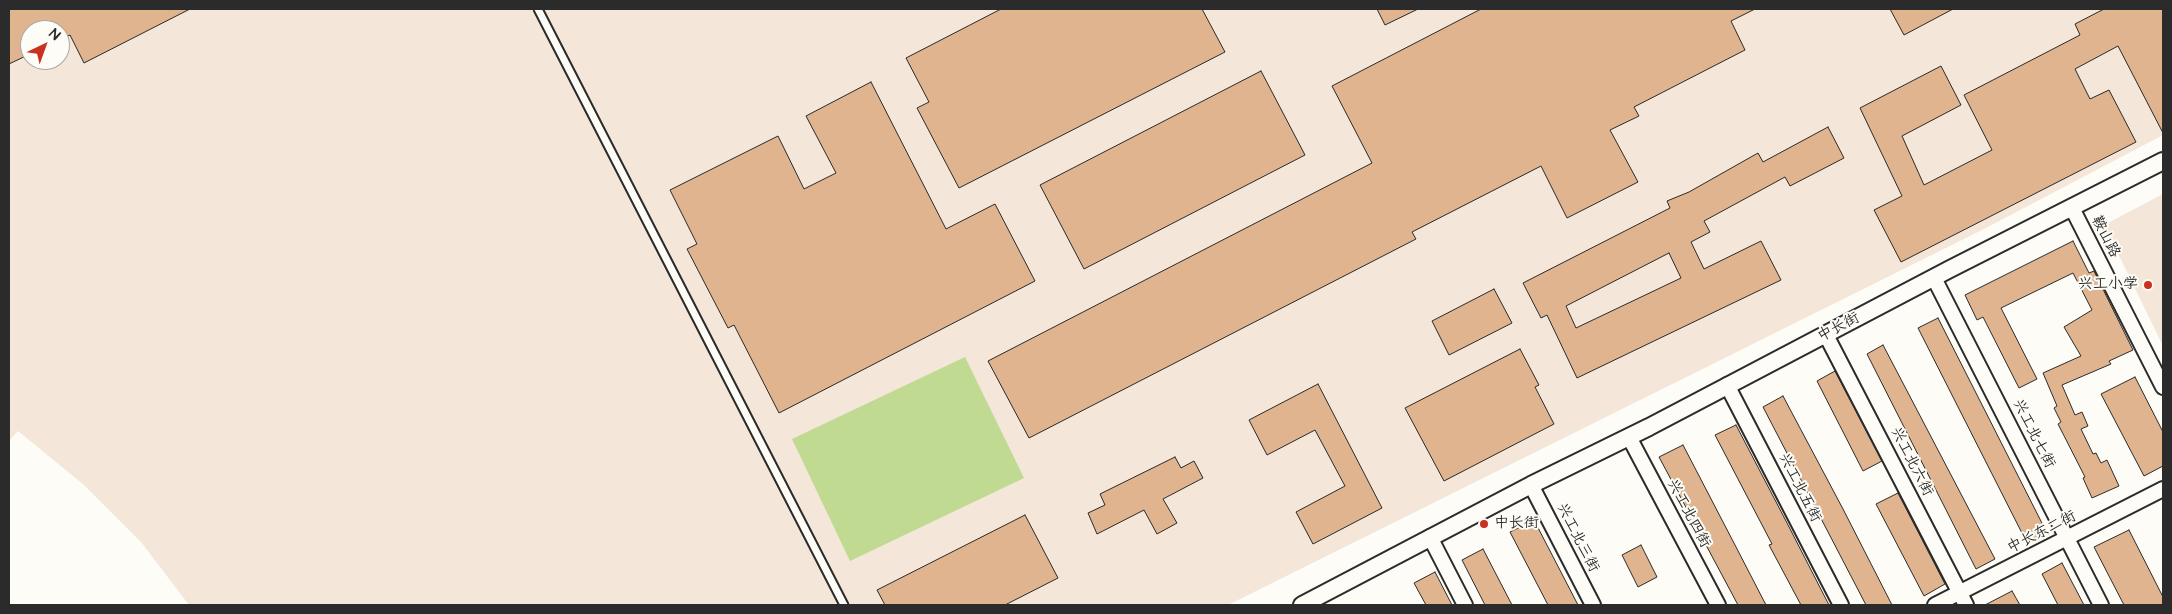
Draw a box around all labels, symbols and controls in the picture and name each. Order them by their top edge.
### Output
north arrow [20,20,70,70]
text: N [44,24,64,45]
street label: 鞍山路 [2087,213,2123,261]
place label: 兴工小学 [2078,276,2138,294]
marker: 兴工小学 [2142,279,2154,291]
street label: 中长街 [1815,309,1863,347]
street label: 兴工北七街 [2008,397,2058,471]
street label: 兴工北六街 [1886,425,1936,499]
street label: 兴工北五街 [1774,451,1824,525]
street label: 兴工北四街 [1662,477,1714,551]
street label: 兴工北三街 [1552,501,1602,575]
street label: 中长东二街 [2005,508,2079,558]
place label: 中长街 [1494,515,1539,533]
marker: 中长街 [1478,518,1490,530]

